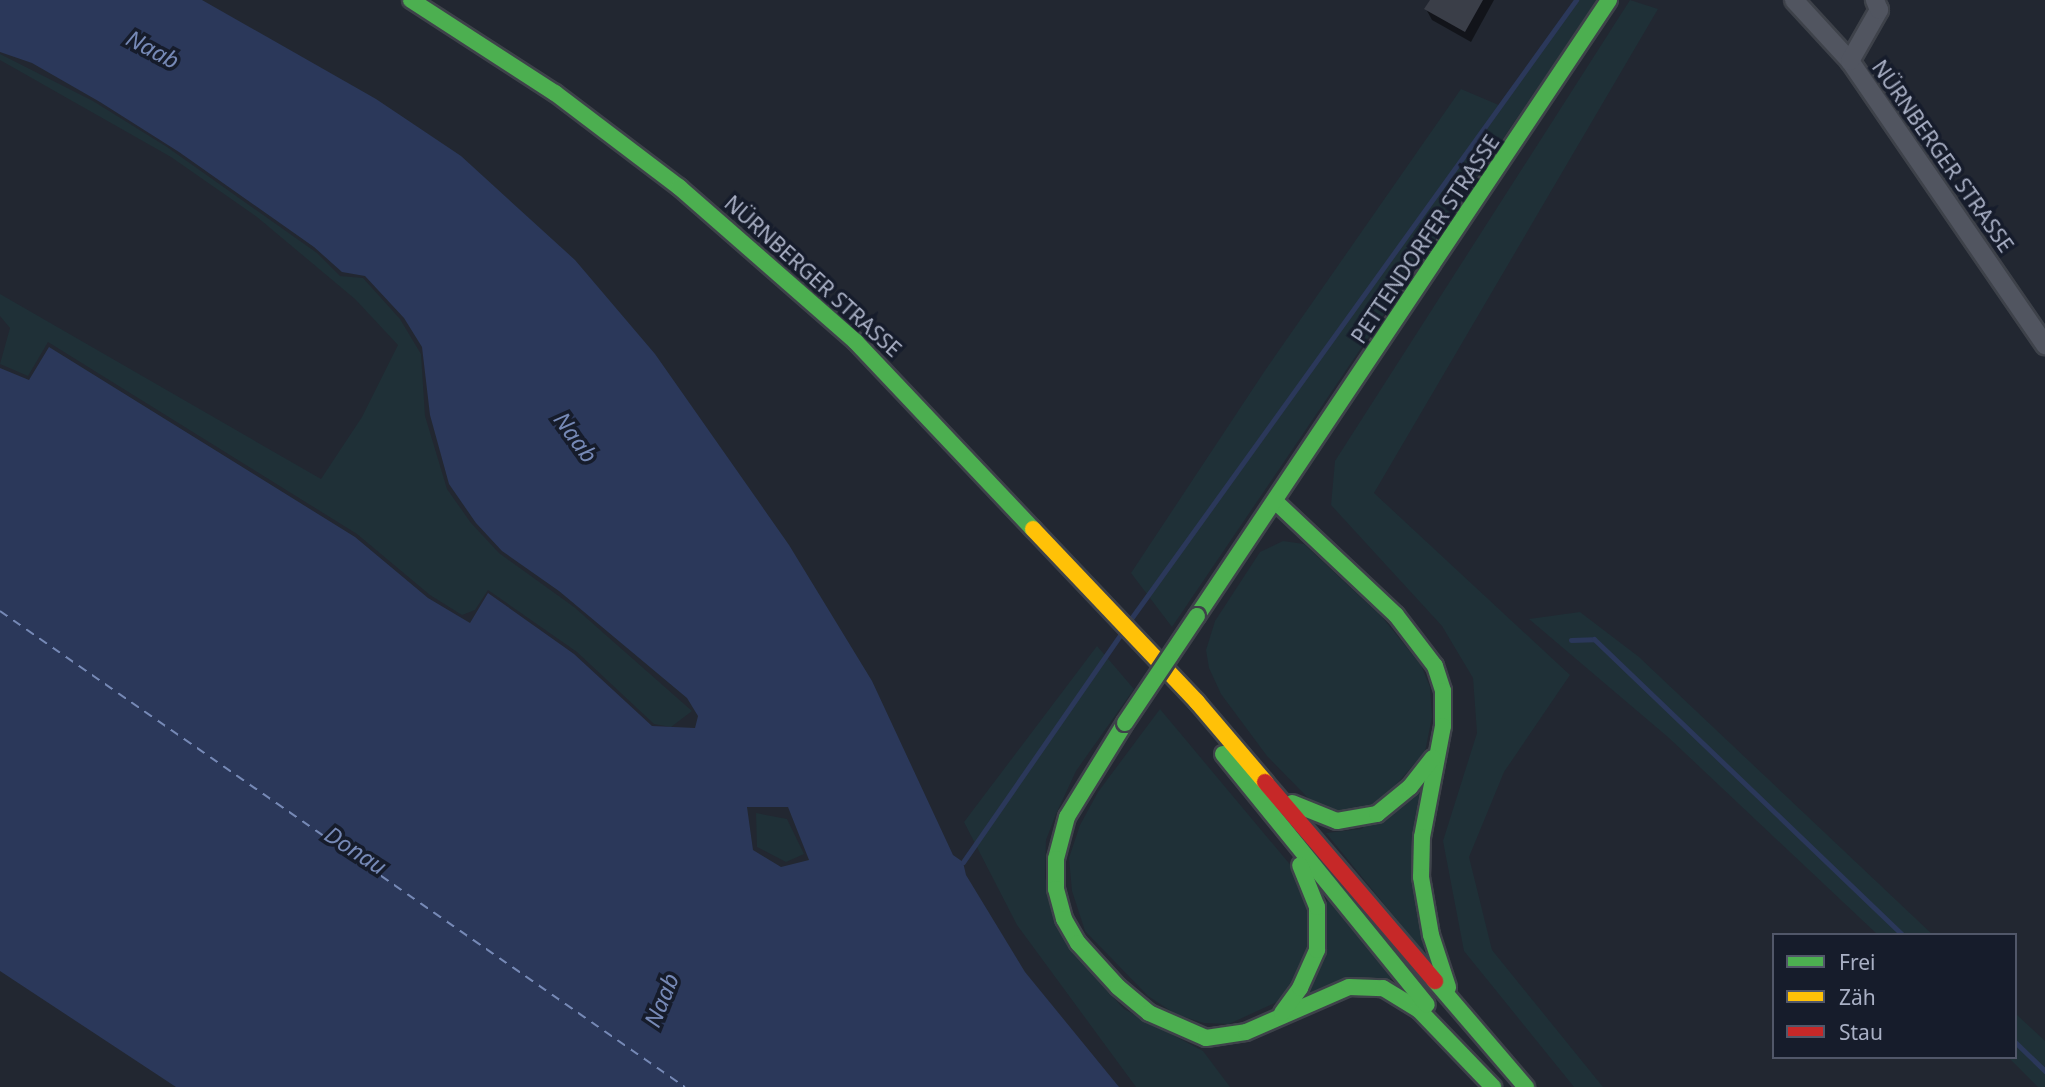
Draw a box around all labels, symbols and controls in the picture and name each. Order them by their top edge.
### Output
water label: Naab [122,24,184,74]
street label: NÜRNBERGER STRASSE [1867,55,2019,257]
street label: PETTENDORFER STRASSE [1346,130,1504,348]
street label: NÜRNBERGER STRASSE [720,190,906,362]
water label: Naab [548,406,604,468]
water label: Donau [320,820,392,880]
legend [1772,933,2017,1059]
text: Frei [1839,948,1875,976]
water label: Naab [638,969,684,1031]
text: Zäh [1839,983,1876,1011]
text: Stau [1839,1018,1883,1046]

